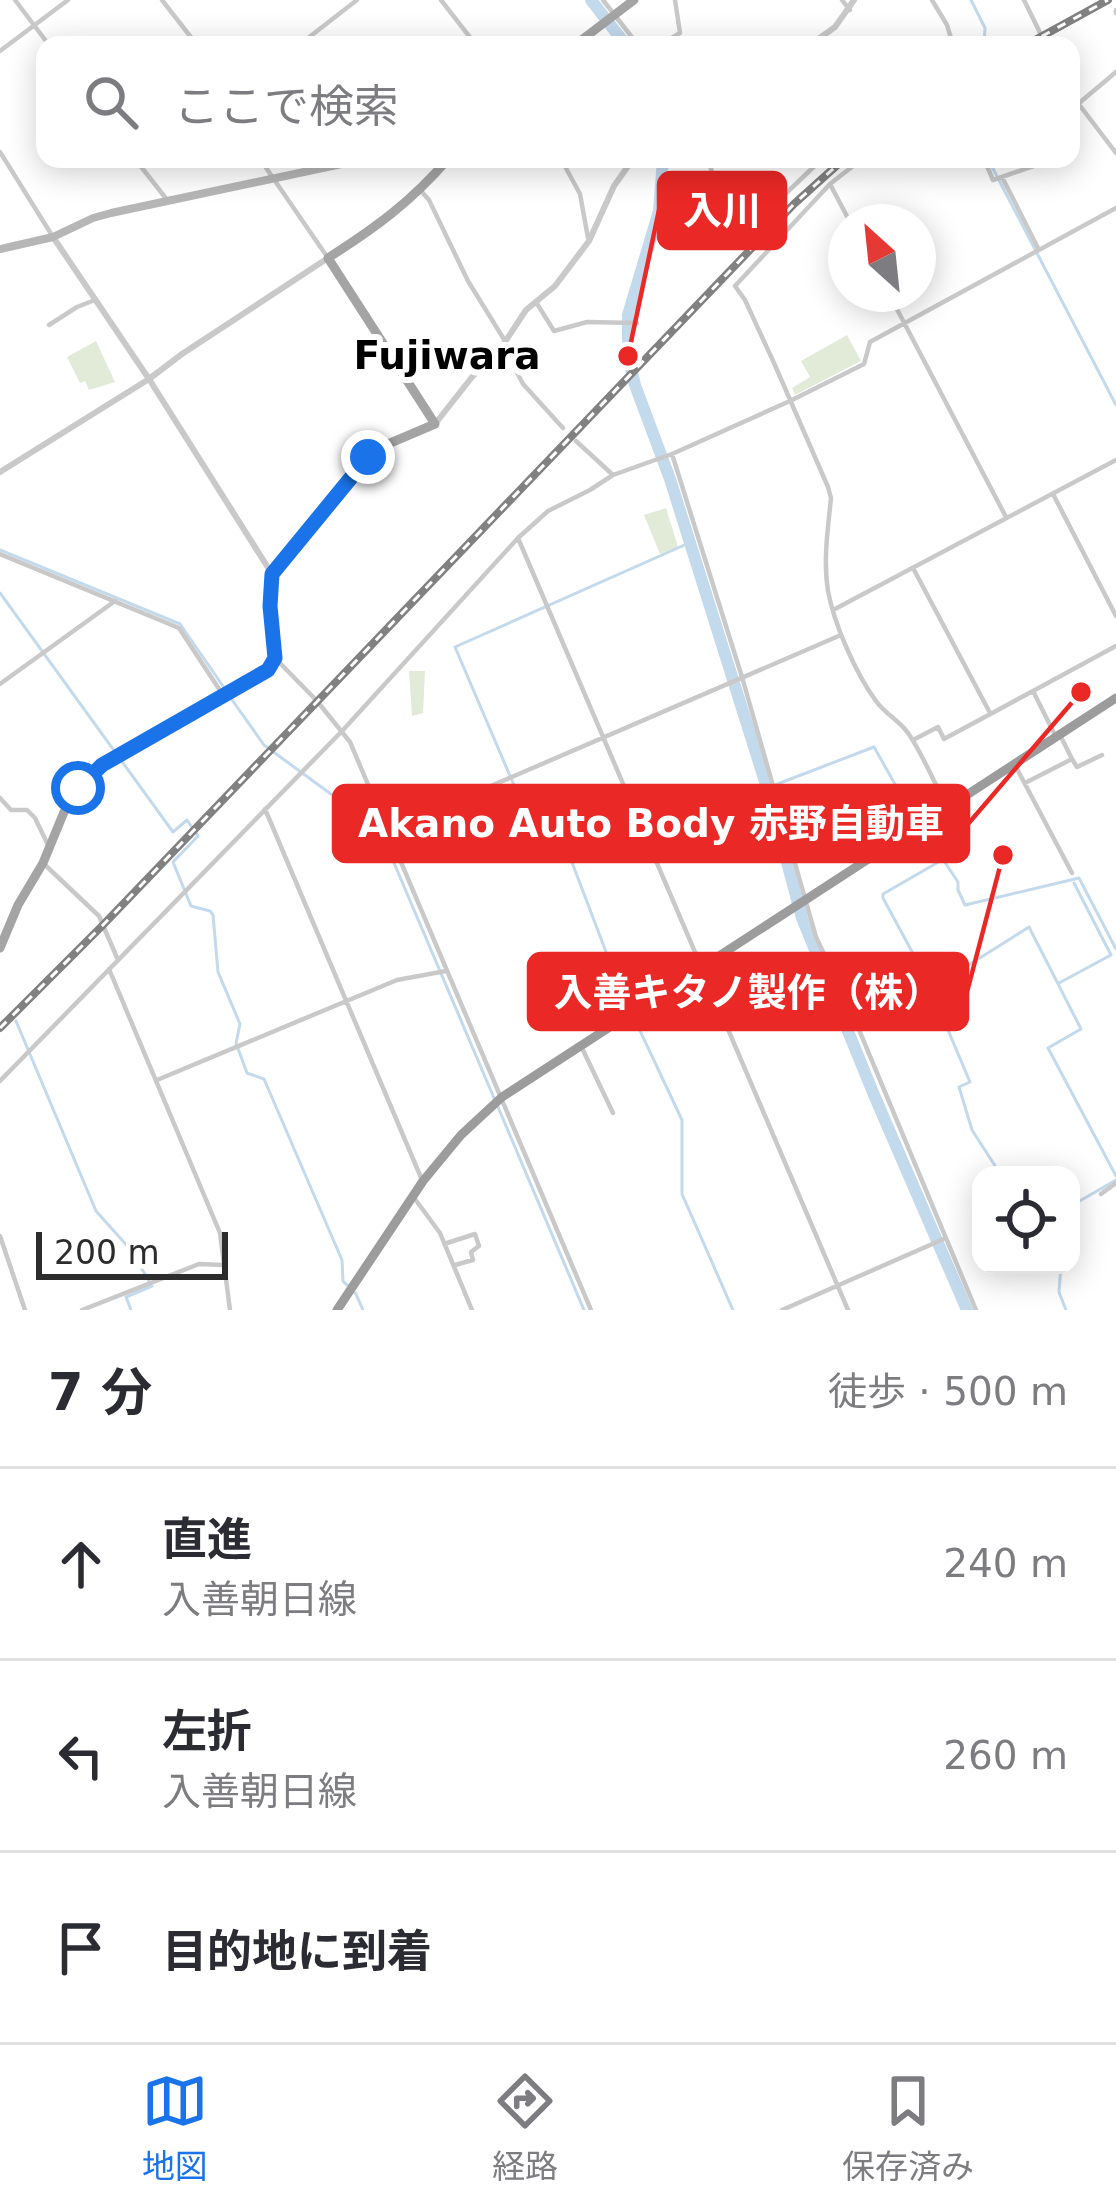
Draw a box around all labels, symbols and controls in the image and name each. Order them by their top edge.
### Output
search box [36,36,1080,168]
icon: search [78,69,144,135]
text: ここで検索 [174,80,399,133]
callout: 入川 [659,173,785,248]
text: 入川 [683,188,761,233]
north arrow [828,204,936,312]
district label: Fujiwara [353,333,541,378]
route end [341,430,395,484]
route start [51,761,105,815]
callout: Akano Auto Body 赤野自動車 [334,786,968,861]
text: Akano Auto Body 赤野自動車 [358,801,944,846]
callout: 入善キタノ製作（株） [529,954,967,1029]
text: 入善キタノ製作（株） [554,970,942,1015]
map controls [972,1166,1080,1274]
button: locate [972,1166,1080,1274]
scale bar [36,1226,228,1279]
text: 200 m [54,1233,160,1272]
text: 7 分 [48,1363,152,1422]
text: 徒歩 · 500 m [828,1369,1068,1414]
text: 直進 [162,1513,252,1566]
icon: ahead [48,1531,114,1597]
text: 240 m [943,1541,1068,1586]
text: 入善朝日線 [162,1577,357,1622]
text: 左折 [162,1705,252,1758]
icon: left [48,1723,114,1789]
text: 260 m [943,1733,1068,1778]
text: 入善朝日線 [162,1769,357,1814]
icon: arrive [48,1915,114,1981]
text: 目的地に到着 [162,1925,432,1978]
tab: 地図 [142,2068,208,2188]
tab: 経路 [492,2068,558,2188]
tab: 保存済み [842,2068,974,2188]

